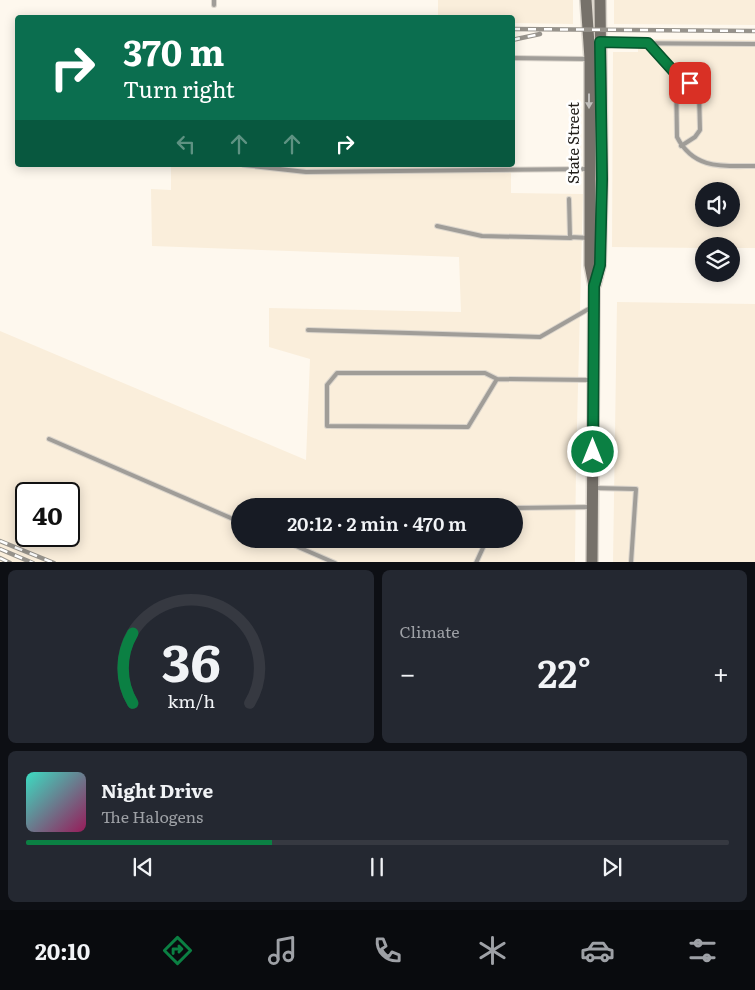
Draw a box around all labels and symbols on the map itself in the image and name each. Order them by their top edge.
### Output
pin [669,62,711,104]
one-way arrow [585,93,593,109]
street label: State Street [561,102,584,184]
position arrow [566,425,618,477]
speed limit sign: 40 [15,482,80,547]

